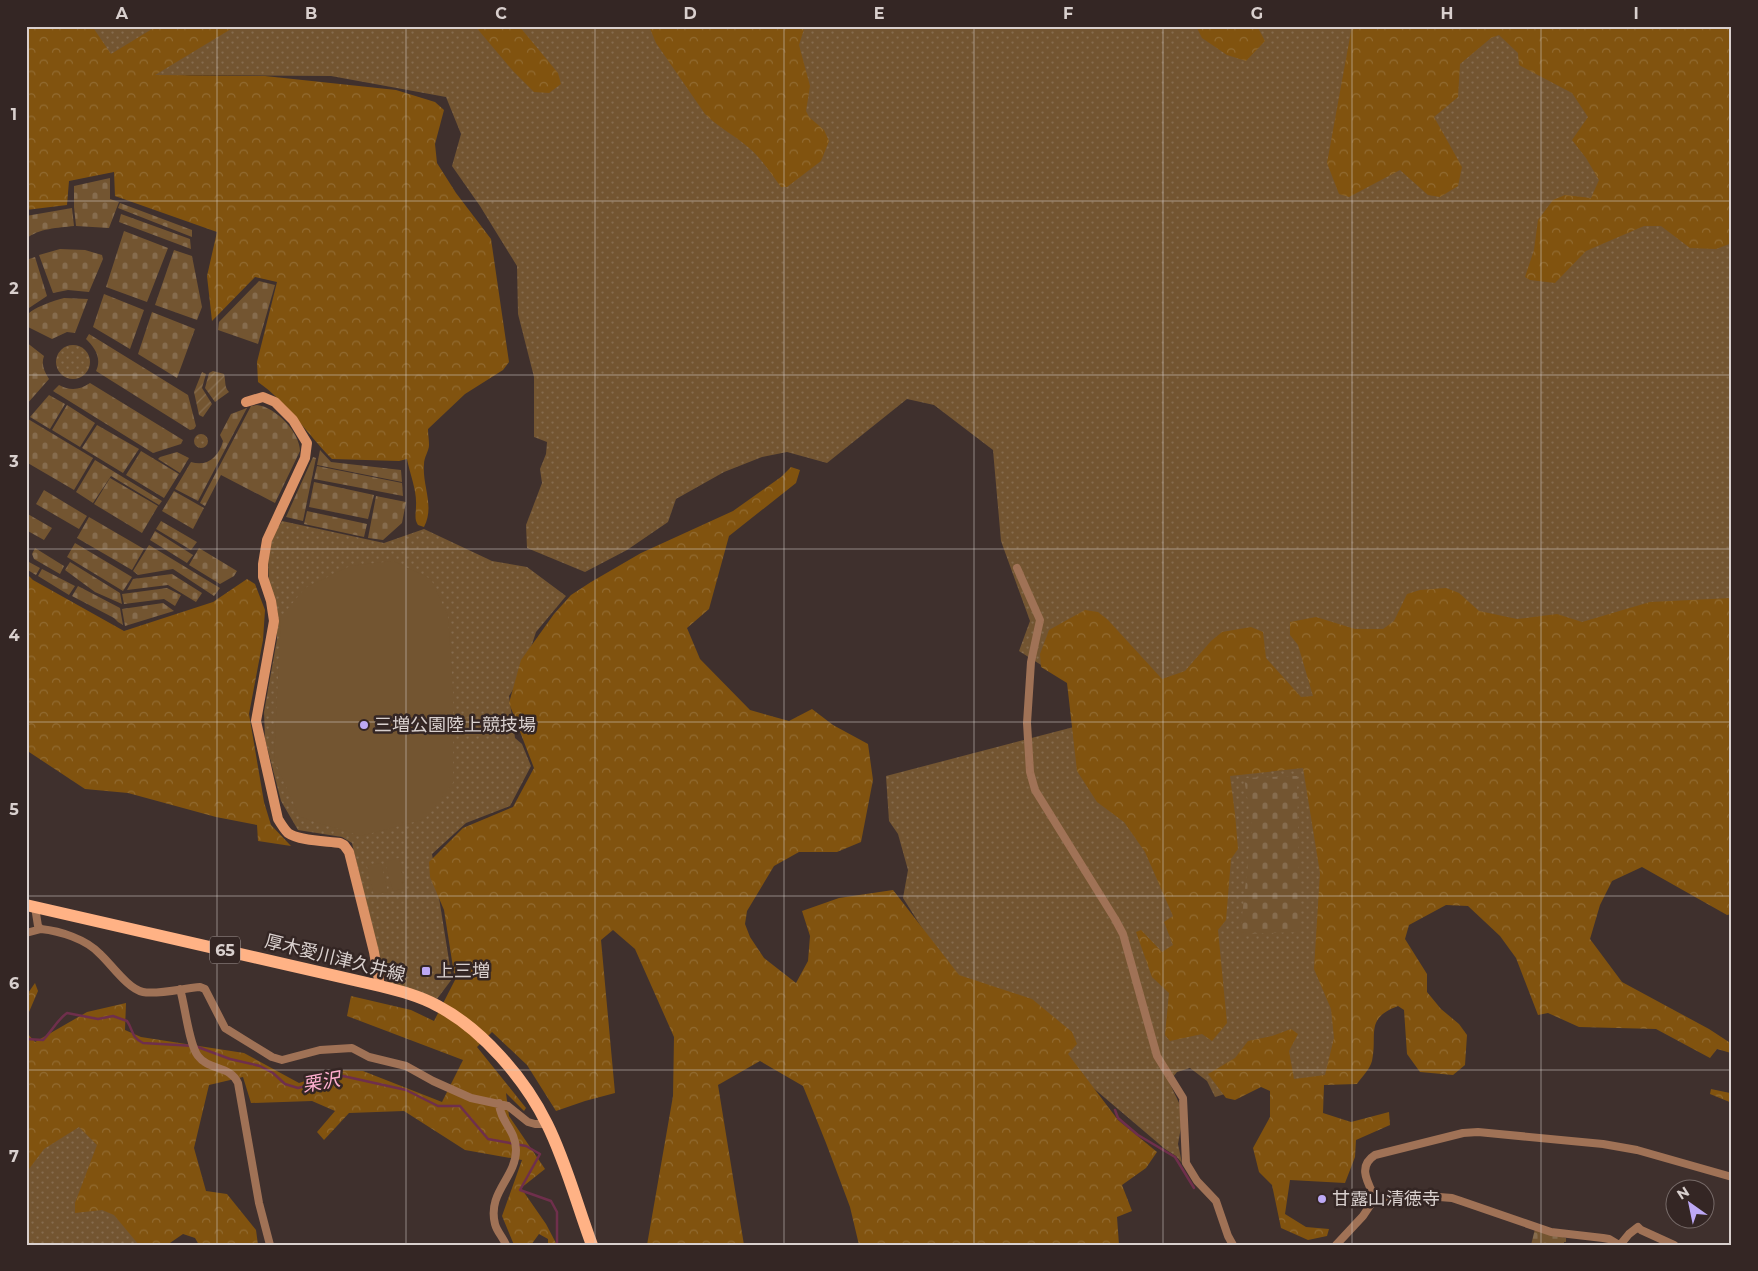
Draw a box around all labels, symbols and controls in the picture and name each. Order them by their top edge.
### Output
text: A [115,4,129,23]
text: B [305,4,317,23]
text: C [495,4,507,23]
text: D [683,4,697,23]
text: E [874,4,884,23]
text: F [1063,4,1073,23]
text: G [1251,4,1263,23]
text: H [1441,4,1453,23]
text: I [1633,4,1639,23]
text: 1 [11,105,17,124]
text: 2 [9,279,19,298]
text: 3 [8,452,19,471]
text: 4 [8,626,20,645]
place label: 三増公園陸上競技場 [374,714,536,736]
marker: 三増公園陸上競技場 [358,719,370,731]
text: 5 [9,800,19,819]
street label: 厚木愛川津久井線 [262,930,408,986]
road number: 65 [210,936,240,964]
place label: 上三増 [436,960,490,982]
marker: 上三増 [420,965,432,977]
text: 6 [9,974,19,993]
water label: 栗沢 [300,1067,345,1097]
text: 7 [9,1147,19,1166]
north arrow [1666,1178,1716,1228]
text: N [1673,1182,1693,1204]
place label: 甘露山清徳寺 [1332,1188,1440,1210]
marker: 甘露山清徳寺 [1316,1193,1328,1205]

